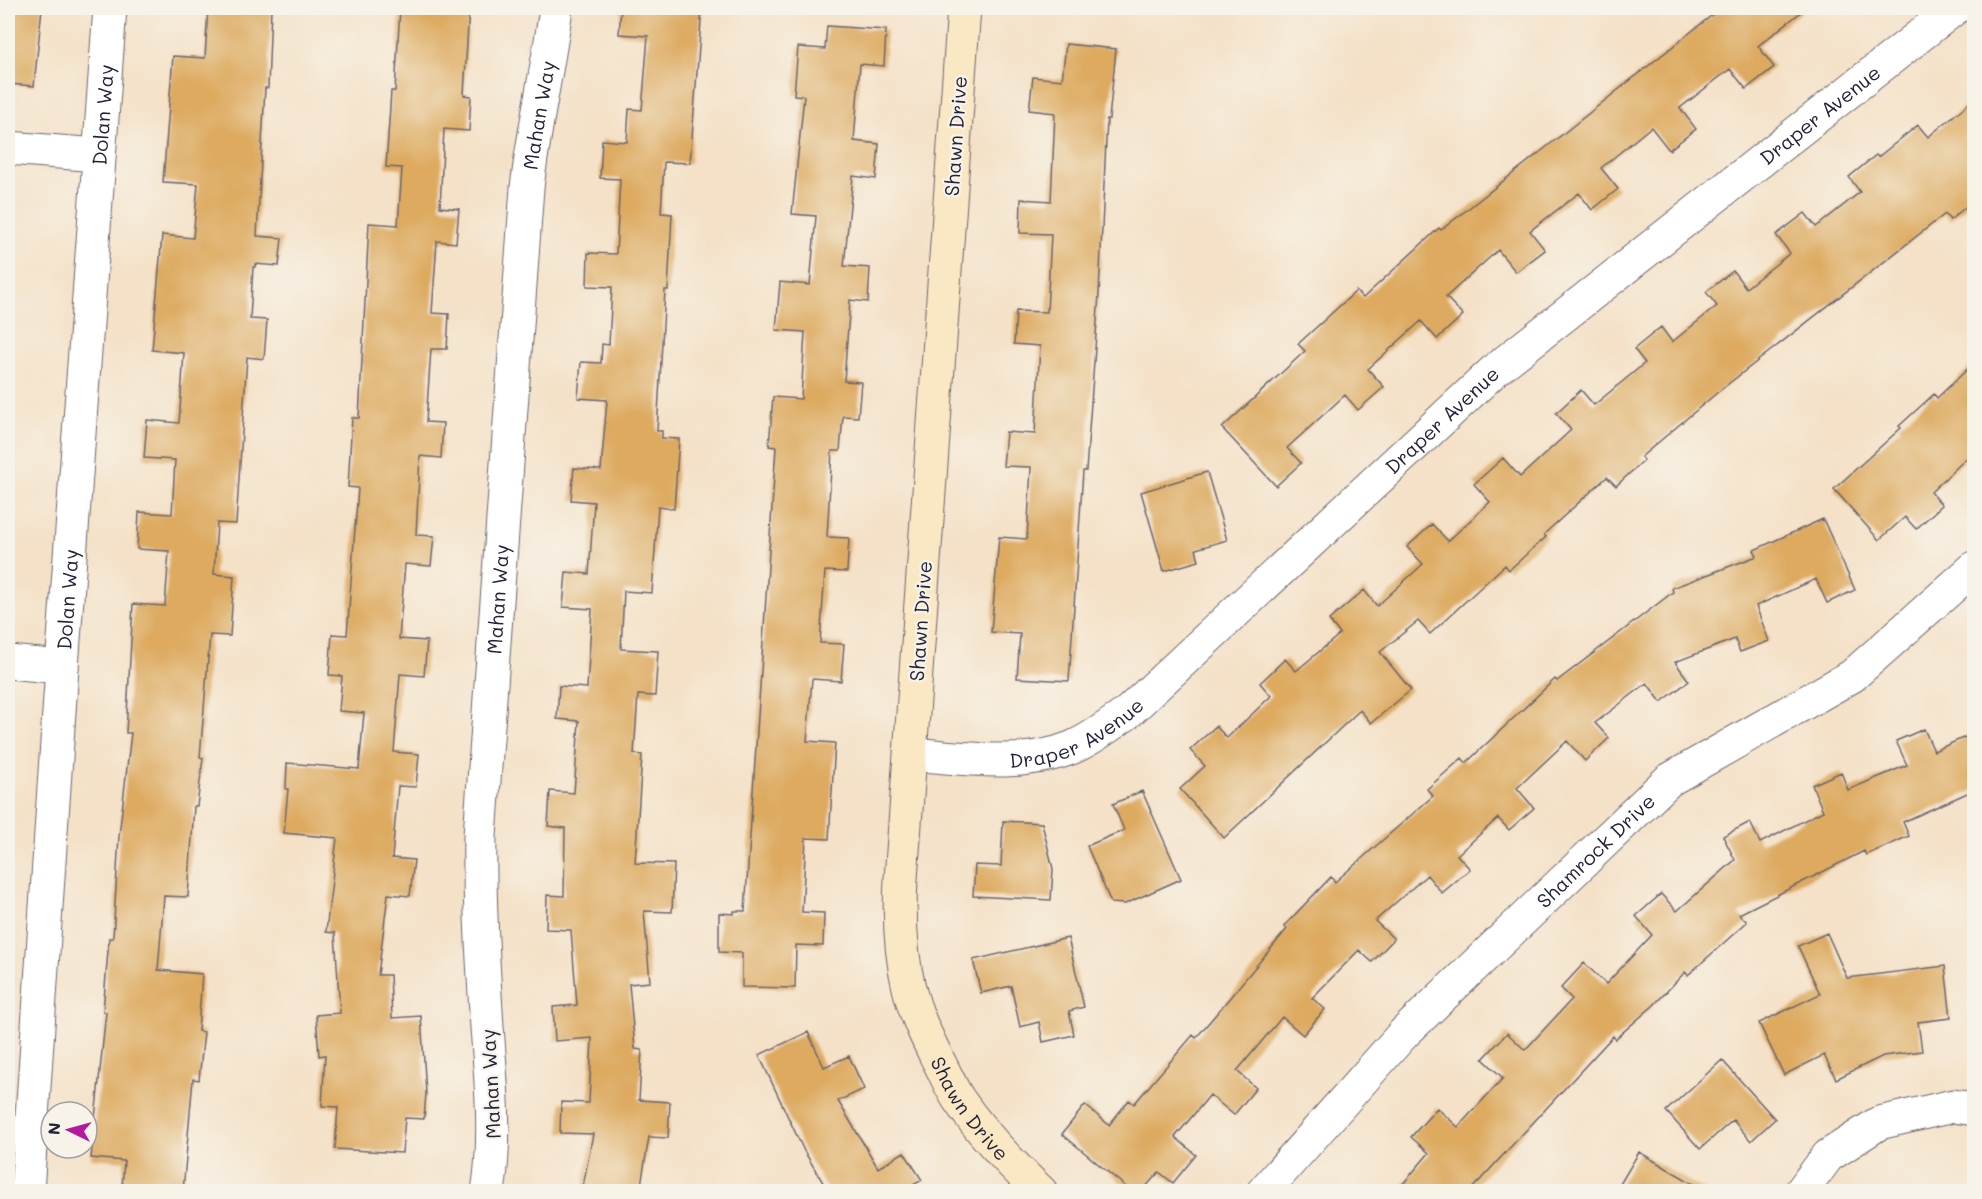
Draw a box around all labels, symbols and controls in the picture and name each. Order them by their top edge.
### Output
street label: Mahan Way [516,59,560,171]
street label: Draper Avenue [1754,59,1885,170]
street label: Dolan Way [86,63,119,166]
street label: Shawn Drive [938,75,972,197]
street label: Draper Avenue [1379,360,1504,479]
street label: Mahan Way [480,543,514,655]
street label: Dolan Way [50,548,84,651]
street label: Shawn Drive [903,560,937,682]
street label: Draper Avenue [1009,692,1149,773]
street label: Shamrock Drive [1530,788,1660,913]
street label: Mahan Way [474,1028,506,1140]
street label: Shawn Drive [925,1052,1015,1166]
north arrow [39,1100,99,1160]
text: N [43,1122,65,1136]

